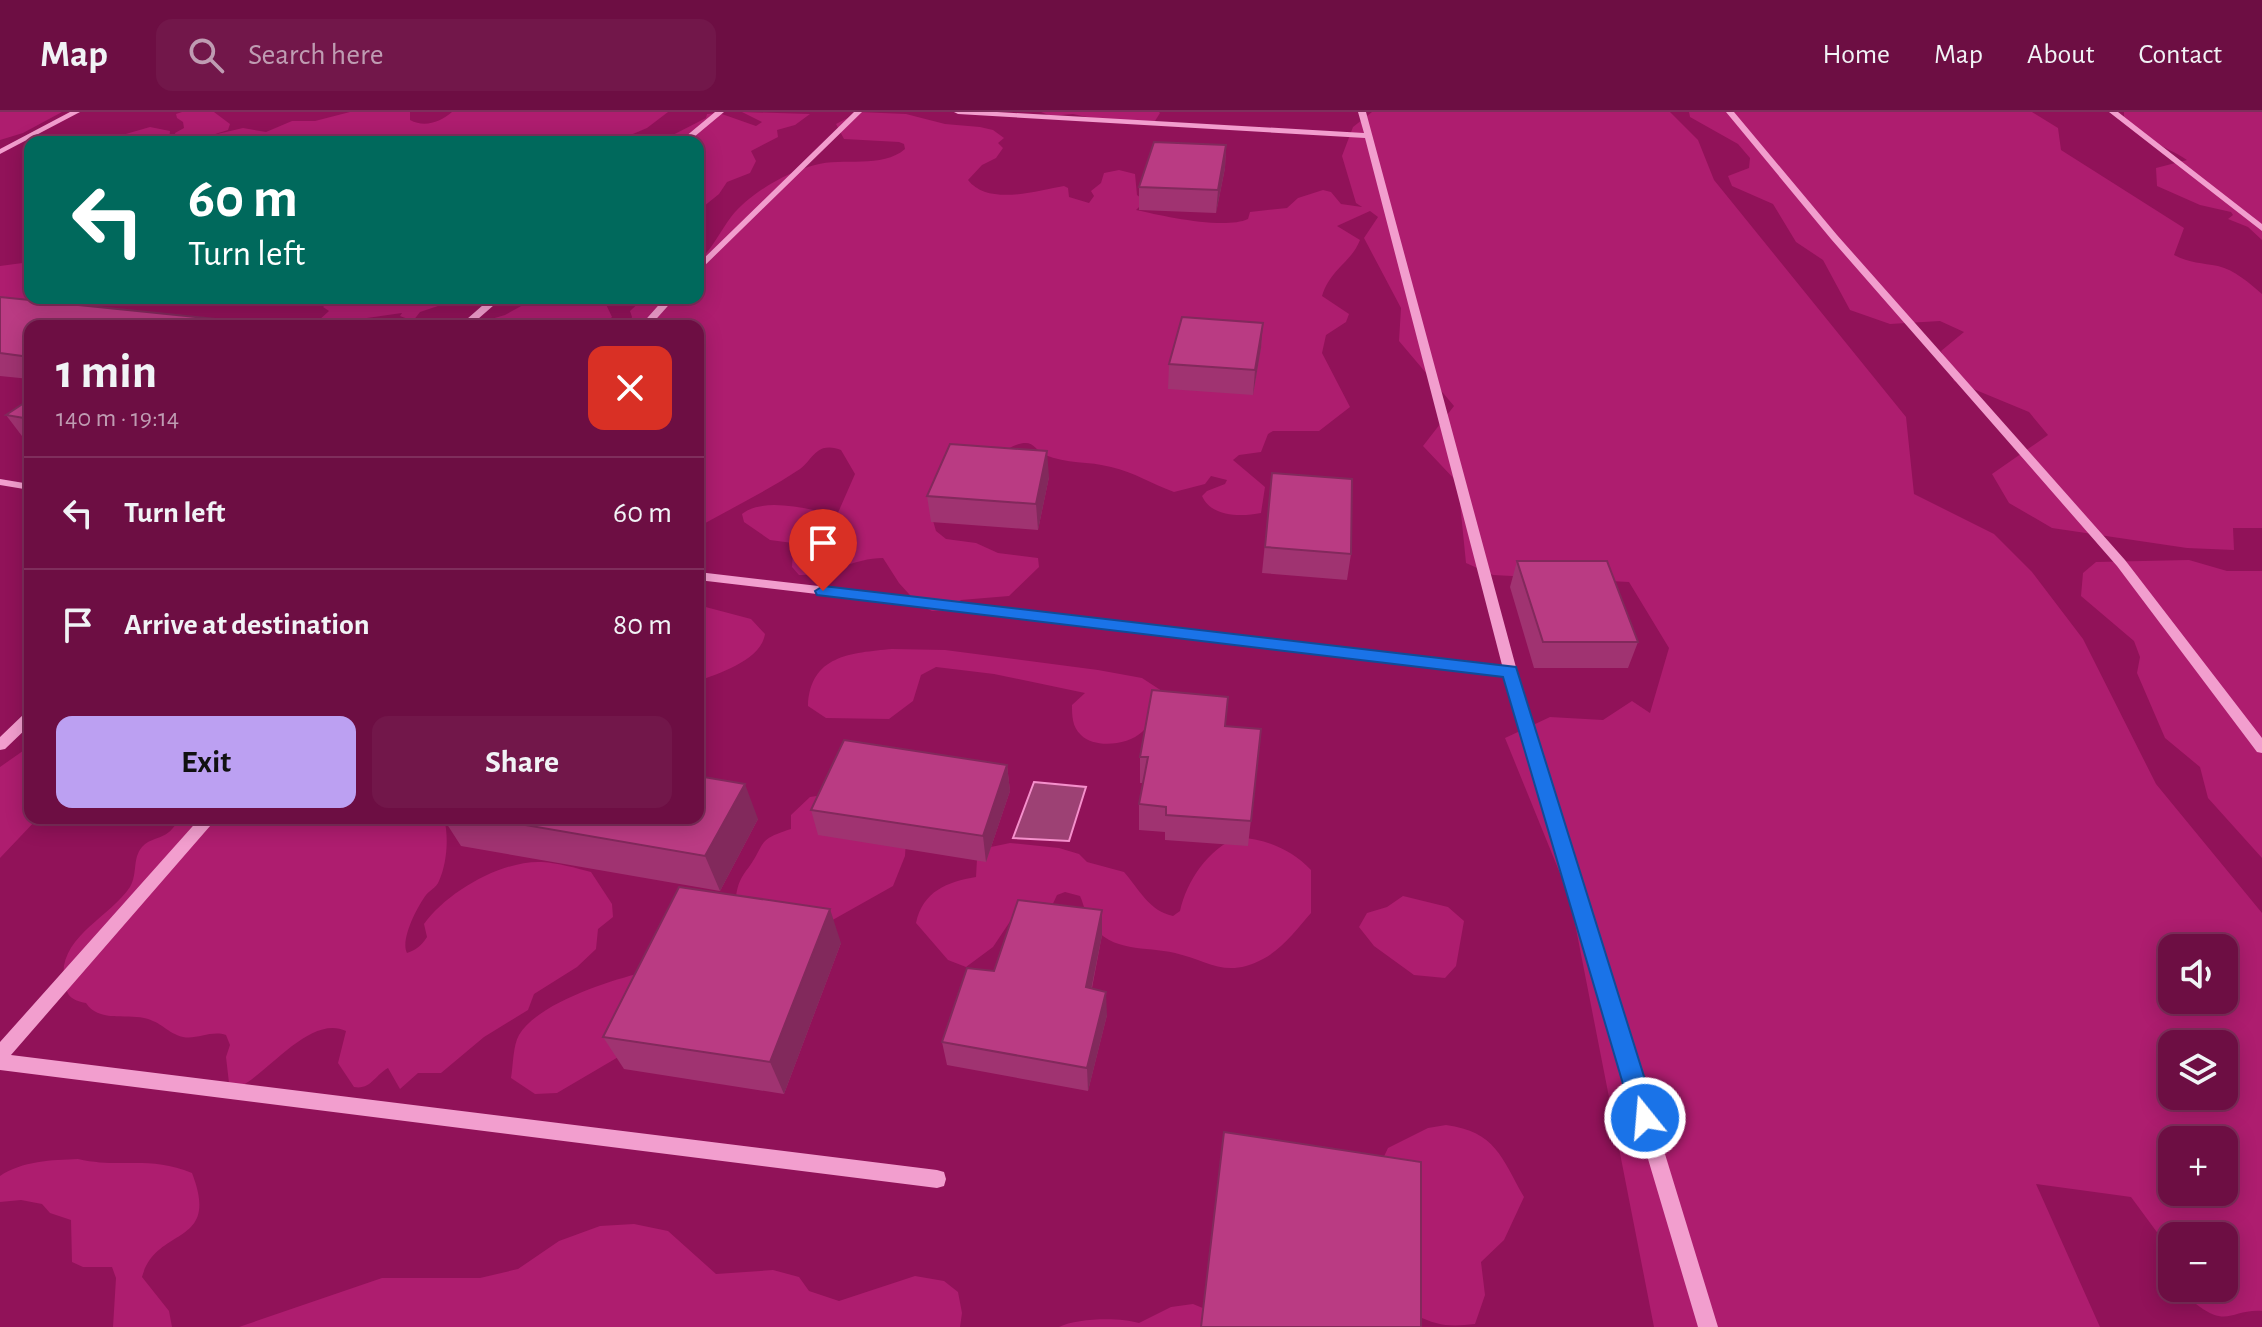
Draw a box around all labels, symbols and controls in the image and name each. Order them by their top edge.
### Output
search box [156,19,716,91]
icon: search [184,33,228,77]
text: Map [40,36,108,74]
text: Search here [248,40,384,70]
text: Home [1823,41,1890,69]
text: Map [1934,41,1983,69]
text: About [2027,41,2095,69]
text: Contact [2139,41,2222,69]
icon: left [56,168,160,272]
text: 60 m [188,171,298,227]
text: Turn left [188,236,305,272]
button: close [588,346,672,430]
text: 1 min [56,349,157,397]
text: 140 m · 19:14 [56,405,179,431]
icon: left [56,491,100,535]
text: Turn left [124,498,225,528]
text: 60 m [613,498,672,528]
pin [789,509,857,591]
icon: arrive [801,521,845,565]
icon: arrive [56,603,100,647]
text: Arrive at destination [124,610,370,640]
text: 80 m [613,610,672,640]
button: Exit [56,716,356,808]
button: Share [372,716,672,808]
map controls [2158,934,2238,1302]
button: sound [2158,934,2238,1014]
button: layers [2158,1030,2238,1110]
position arrow [1603,1076,1687,1160]
button: + [2158,1126,2238,1206]
button: − [2158,1222,2238,1302]

